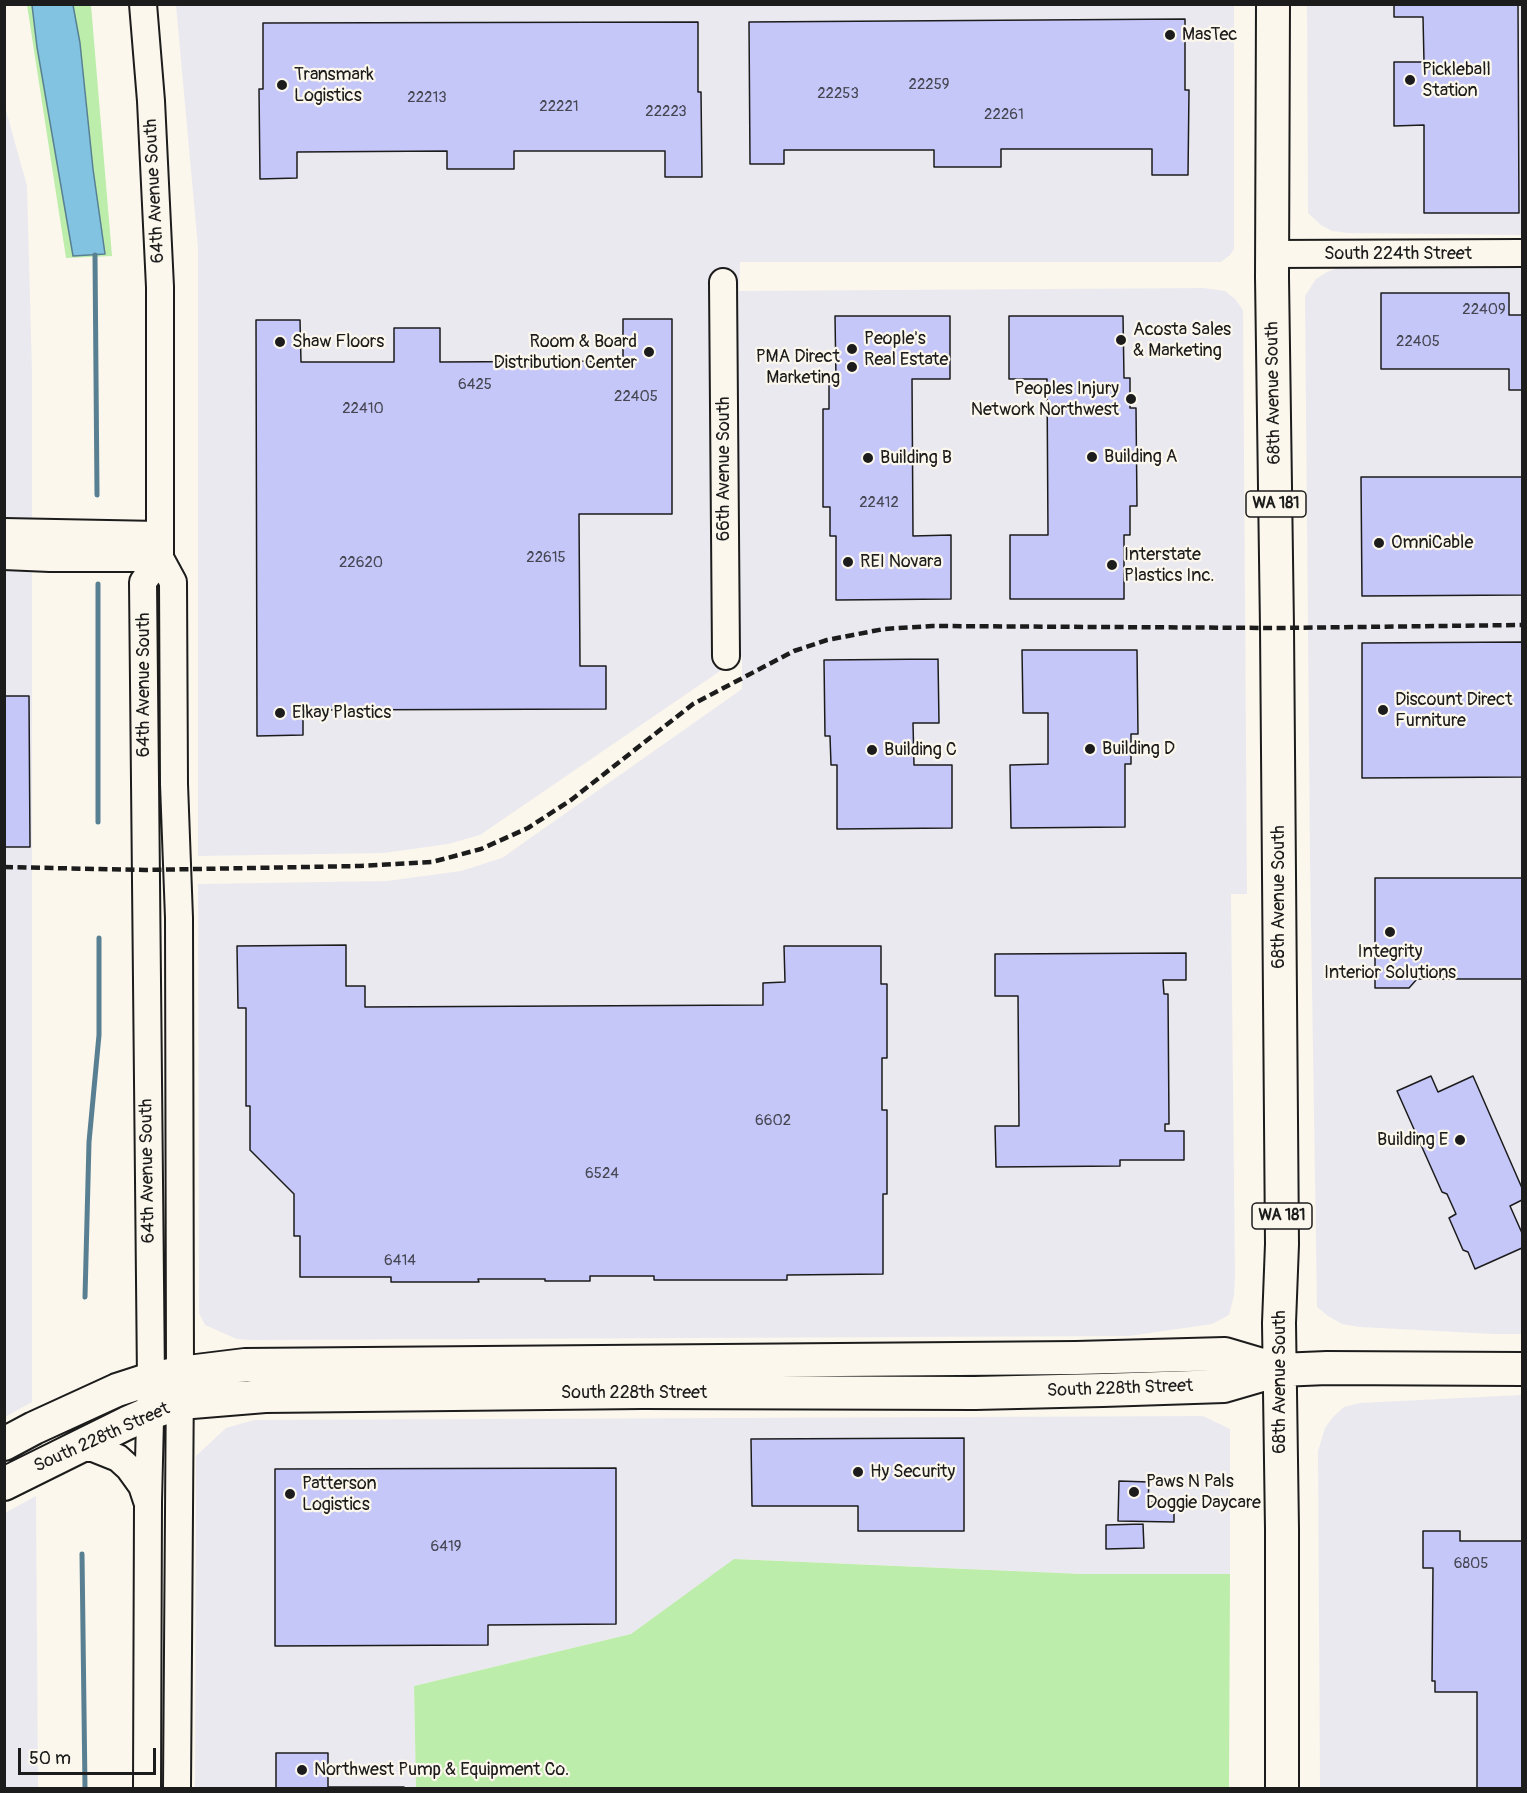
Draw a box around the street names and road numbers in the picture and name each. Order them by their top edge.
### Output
street label: 64th Avenue South [140,118,170,264]
street label: South 224th Street [1324,243,1472,265]
street label: 68th Avenue South [1262,321,1286,465]
street label: 66th Avenue South [713,397,735,541]
road number: WA 181 [1246,491,1306,517]
street label: 64th Avenue South [133,613,155,757]
street label: 68th Avenue South [1268,825,1290,969]
street label: 64th Avenue South [136,1098,160,1244]
road number: WA 181 [1252,1203,1312,1229]
street label: 68th Avenue South [1269,1310,1291,1454]
street label: South 228th Street [1046,1376,1194,1402]
street label: South 228th Street [561,1382,707,1404]
street label: South 228th Street [31,1398,173,1478]

